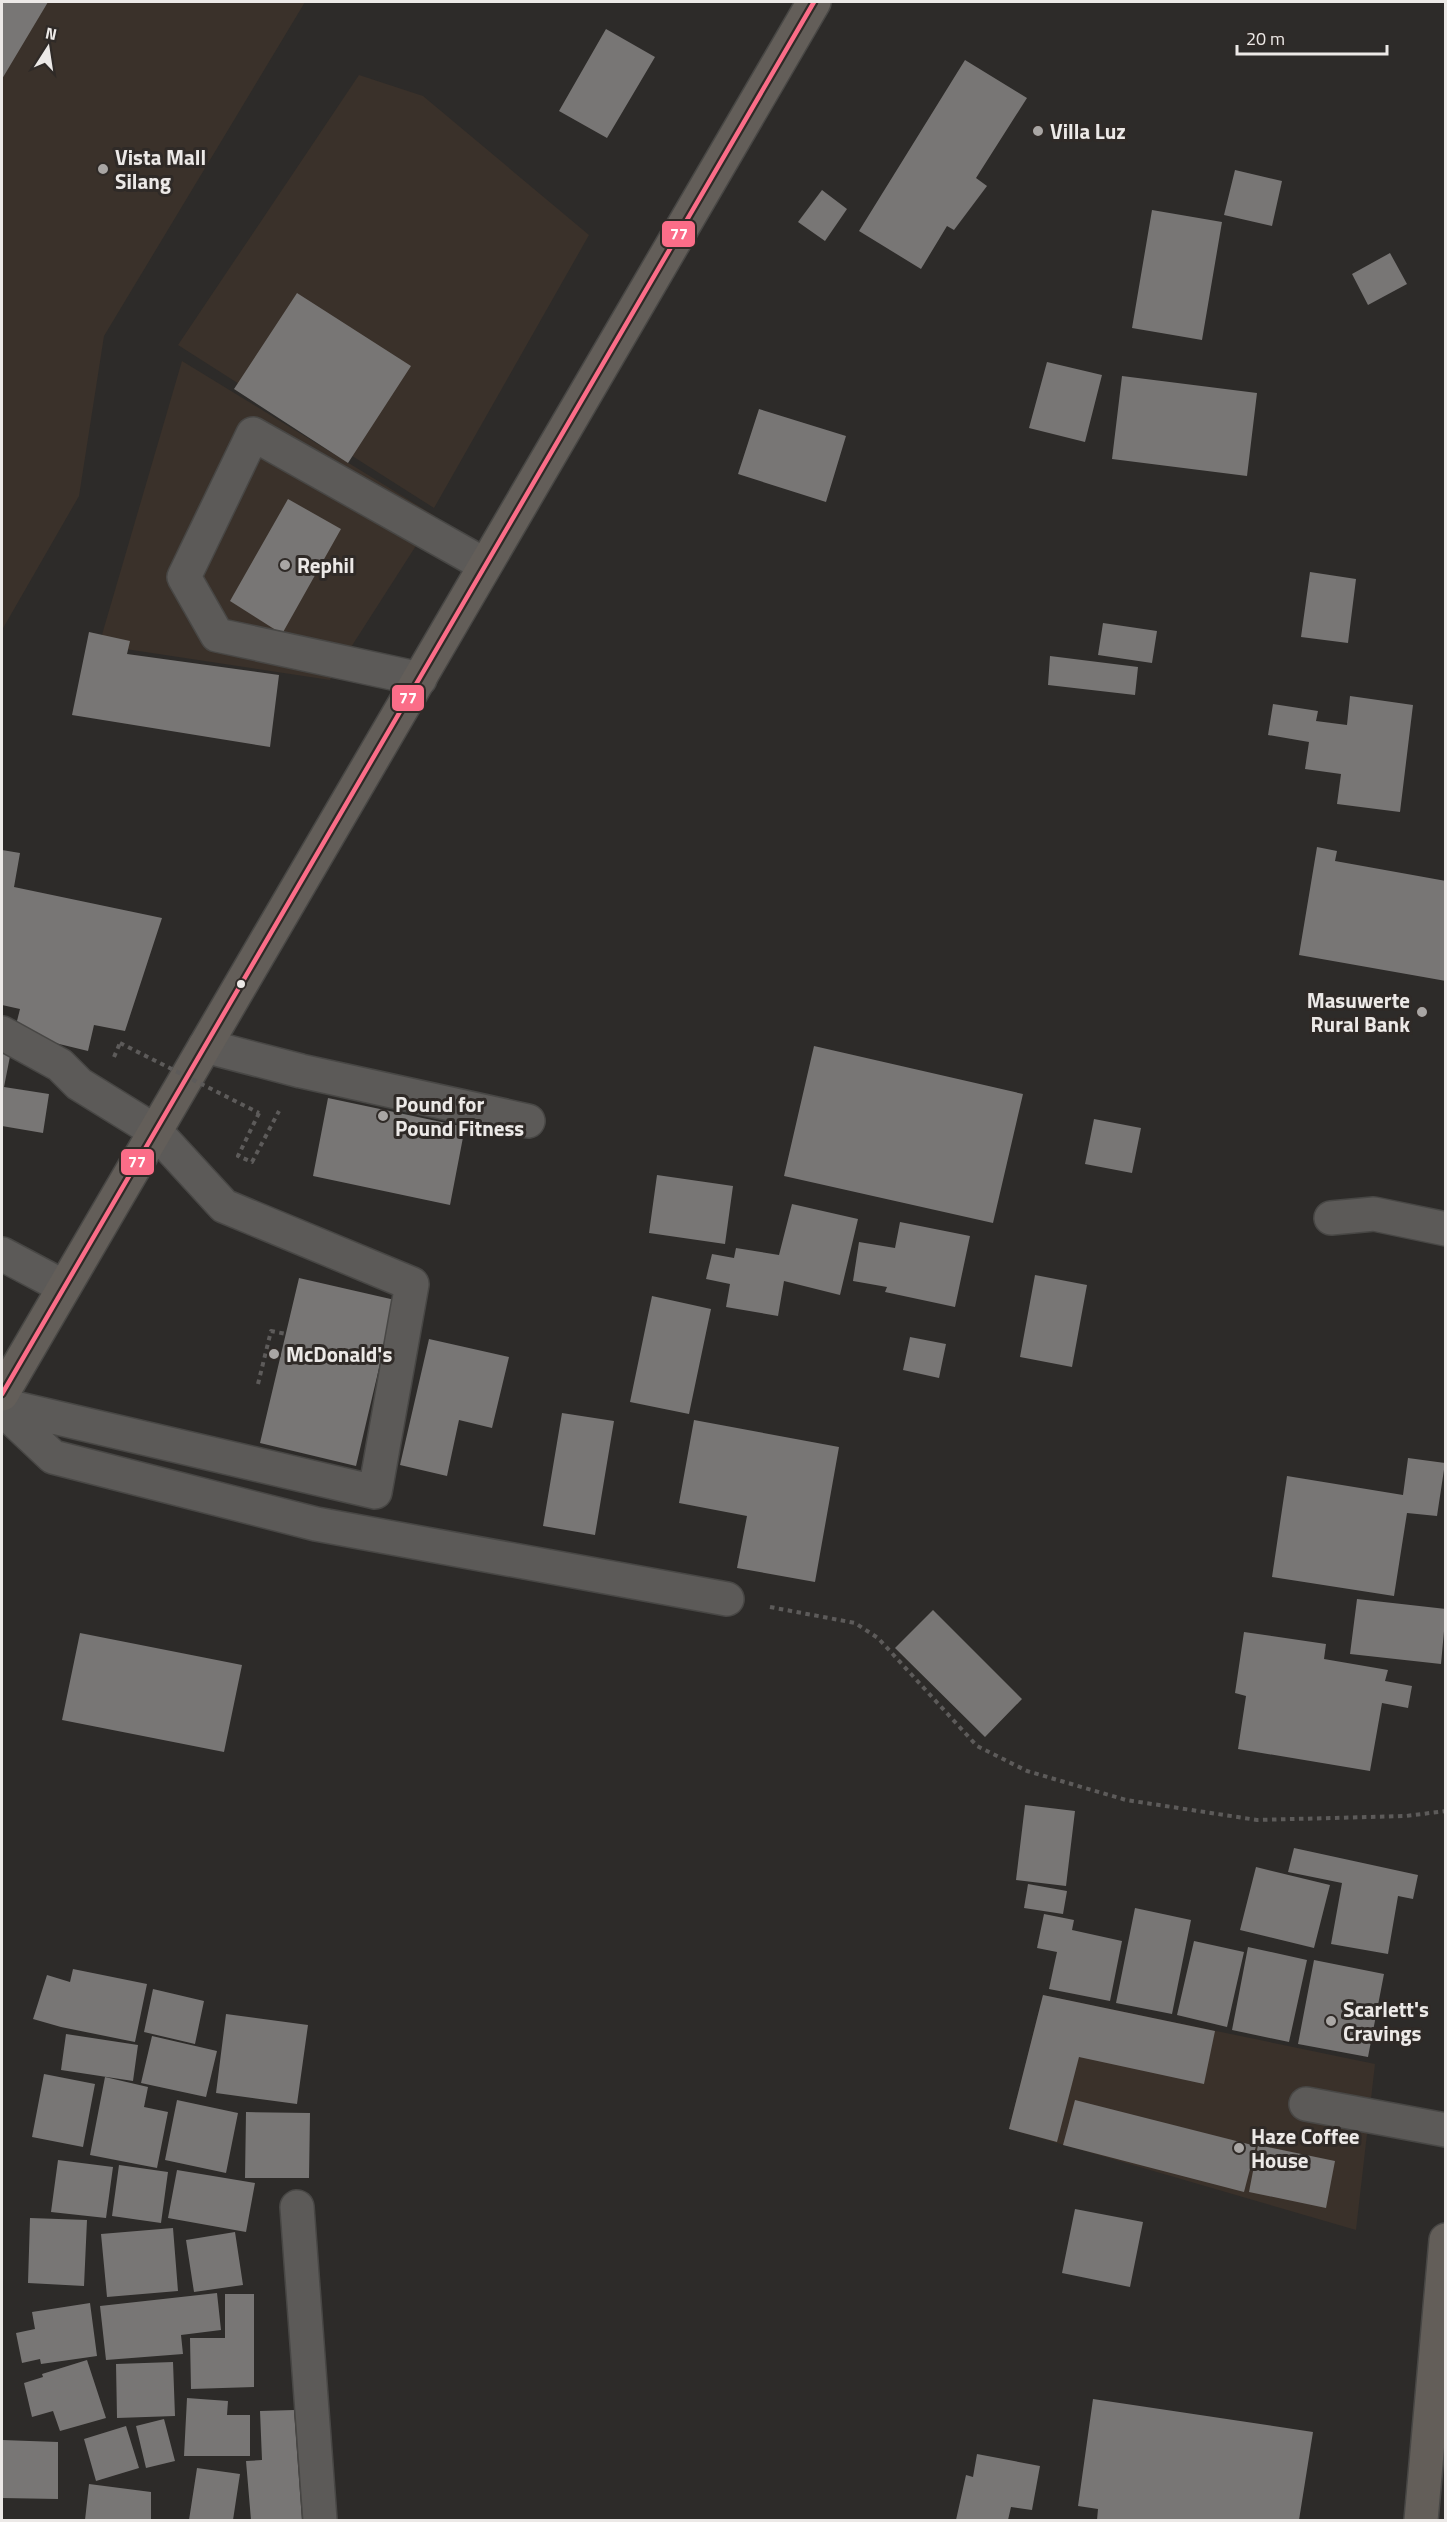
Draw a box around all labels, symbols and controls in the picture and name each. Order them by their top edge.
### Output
north arrow [18,18,78,78]
scale bar [1237,18,1387,56]
text: N [43,20,59,46]
text: 20 m [1246,25,1285,52]
place label: Villa Luz [1050,115,1126,147]
marker: Villa Luz [1031,124,1045,138]
place label: Vista Mall Silang [115,141,206,197]
marker: Vista Mall Silang [96,162,110,176]
line badge: 77 [661,220,696,248]
text: 77 [670,222,688,246]
place label: Rephil [297,549,355,581]
marker: Rephil [278,558,292,572]
line badge: 77 [391,684,425,712]
text: 77 [399,686,417,710]
unlabelled marker [235,978,247,990]
place label: Masuwerte Rural Bank [1307,984,1410,1040]
marker: Masuwerte Rural Bank [1415,1005,1429,1019]
place label: Pound for Pound Fitness [395,1088,524,1144]
marker: Pound for Pound Fitness [376,1109,390,1123]
line badge: 77 [120,1148,155,1176]
text: 77 [128,1150,146,1174]
place label: McDonald's [286,1338,392,1370]
marker: McDonald's [267,1347,281,1361]
place label: Scarlett's Cravings [1343,1993,1429,2049]
marker: Scarlett's Cravings [1324,2014,1338,2028]
place label: Haze Coffee House [1251,2120,1360,2176]
marker: Haze Coffee House [1232,2141,1246,2155]

